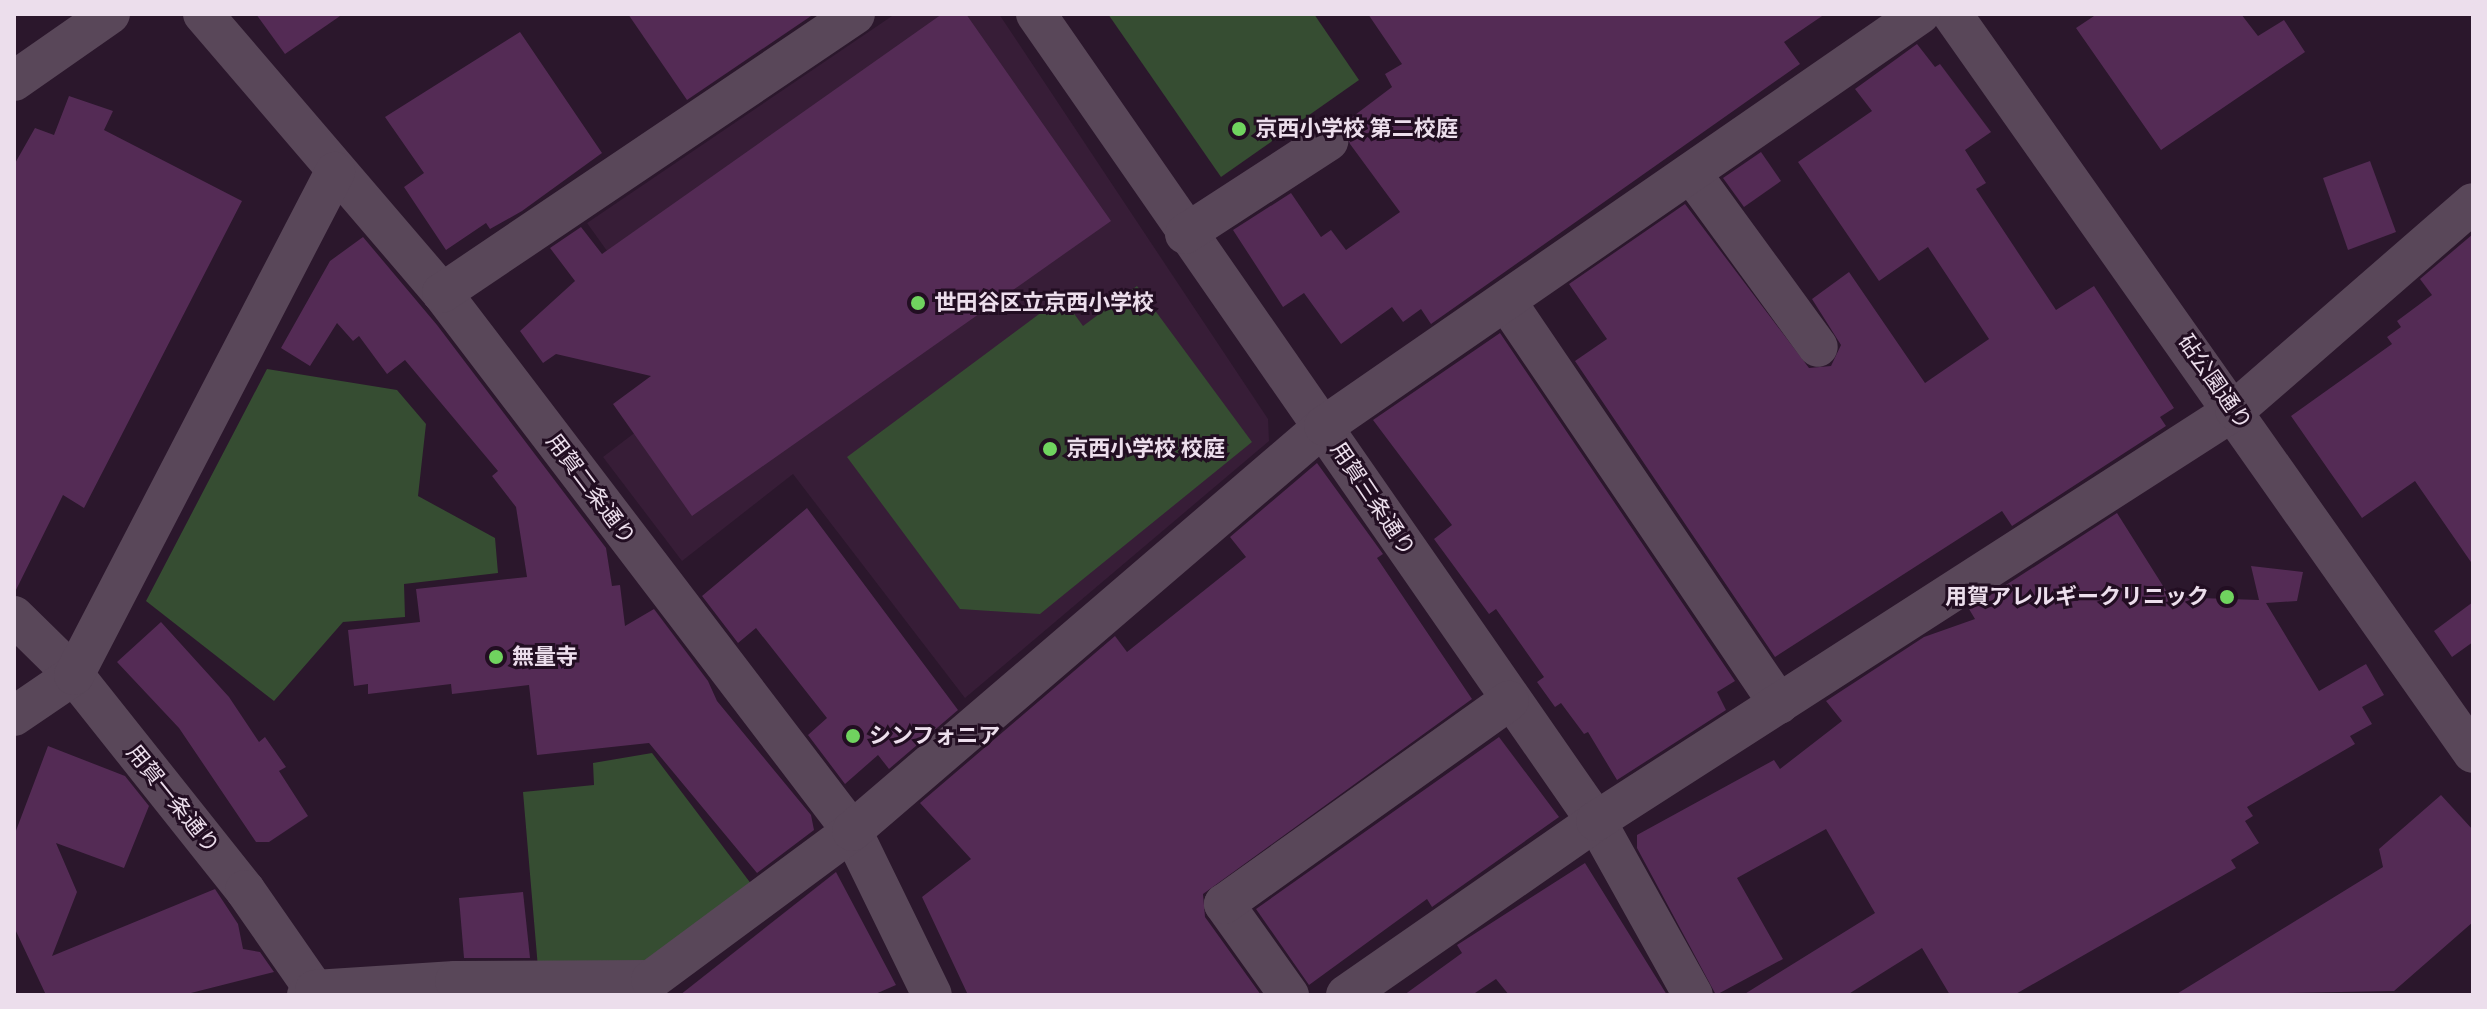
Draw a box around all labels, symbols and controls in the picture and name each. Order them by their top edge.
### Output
place label: 京西小学校 第二校庭 [1255,116,1458,142]
marker: 京西小学校 第二校庭 [1230,120,1248,138]
place label: 世田谷区立京西小学校 [934,290,1154,316]
marker: 世田谷区立京西小学校 [909,294,927,312]
street label: 砧公園通り [2173,329,2257,435]
street label: 用賀二条通り [541,428,641,550]
place label: 京西小学校 校庭 [1066,436,1225,462]
street label: 用賀三条通り [1325,437,1421,561]
marker: 京西小学校 校庭 [1041,440,1059,458]
place label: 用賀アレルギークリニック [1945,584,2209,610]
marker: 用賀アレルギークリニック [2216,586,2238,608]
place label: 無量寺 [512,644,578,670]
marker: 無量寺 [487,648,505,666]
place label: シンフォニア [869,723,1001,749]
marker: シンフォニア [844,727,862,745]
street label: 用賀一条通り [121,739,225,859]

